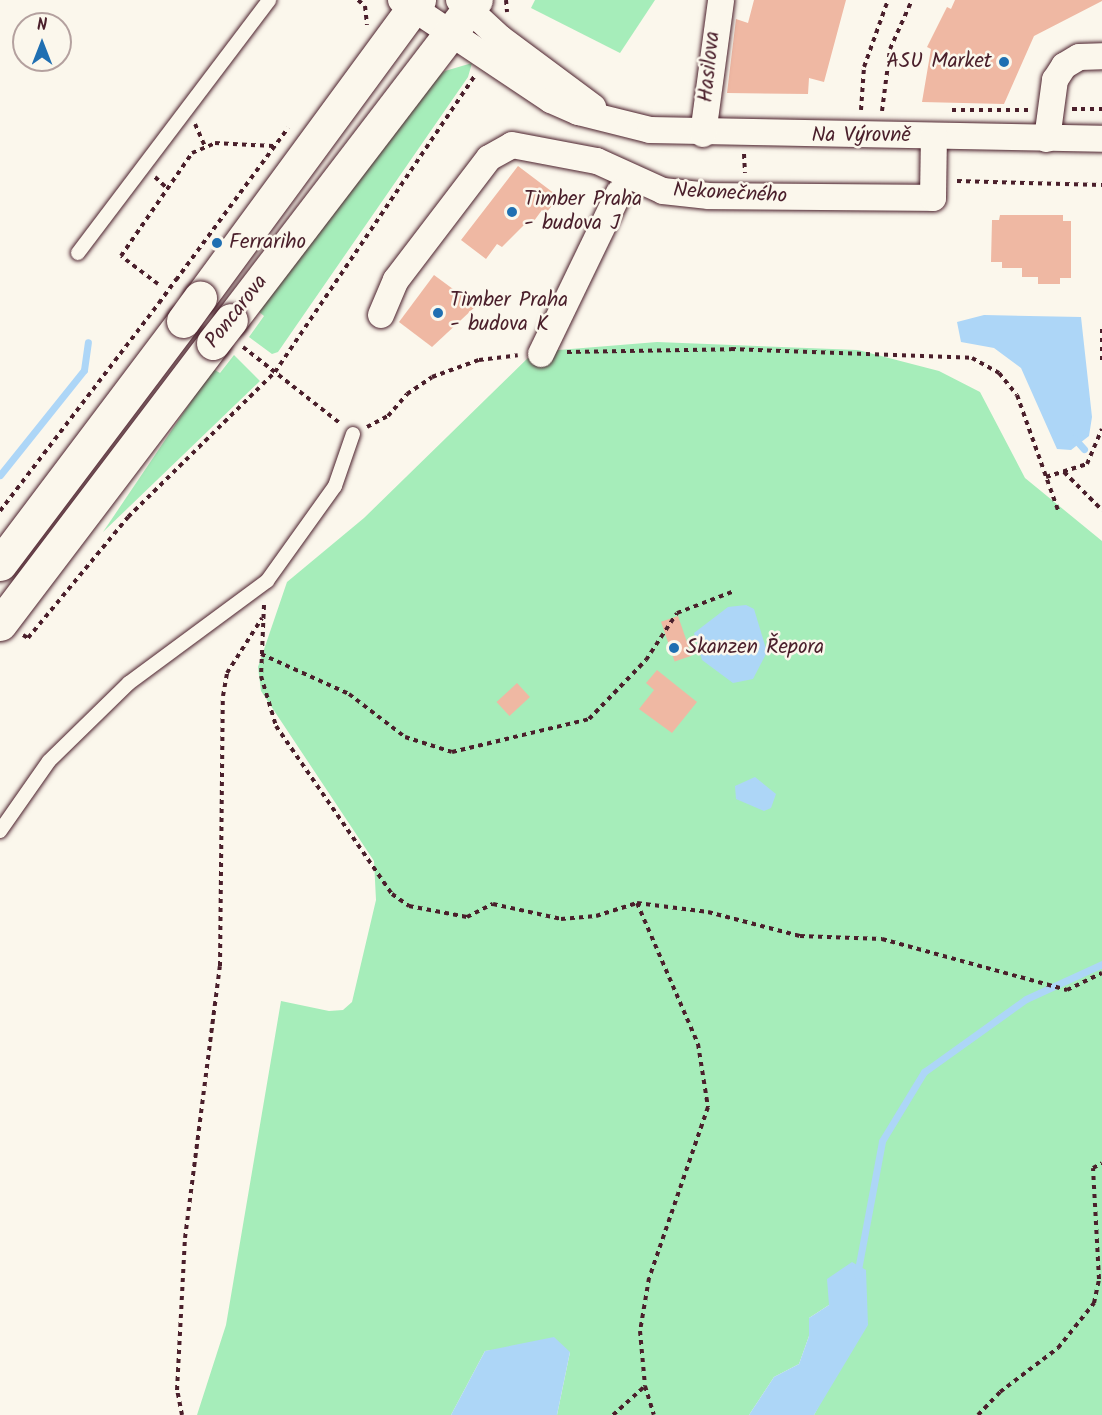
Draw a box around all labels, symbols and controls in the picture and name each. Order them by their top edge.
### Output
north arrow [12,12,72,72]
text: N [37,13,47,38]
street label: Hasilova [694,30,726,104]
place label: ASU Market [886,49,992,75]
marker: ASU Market [997,55,1011,69]
street label: Na Výrovně [811,123,911,149]
street label: Nekonečného [672,178,788,210]
place label: Timber Praha - budova J [524,187,642,237]
marker: Timber Praha - budova J [505,205,519,219]
place label: Ferrariho [229,230,306,256]
marker: Ferrariho [210,236,224,250]
street label: Poncarova [200,270,274,354]
place label: Timber Praha - budova K [450,288,568,338]
marker: Timber Praha - budova K [431,306,445,320]
place label: Skanzen Řepora [686,635,824,661]
marker: Skanzen Řepora [667,641,681,655]

